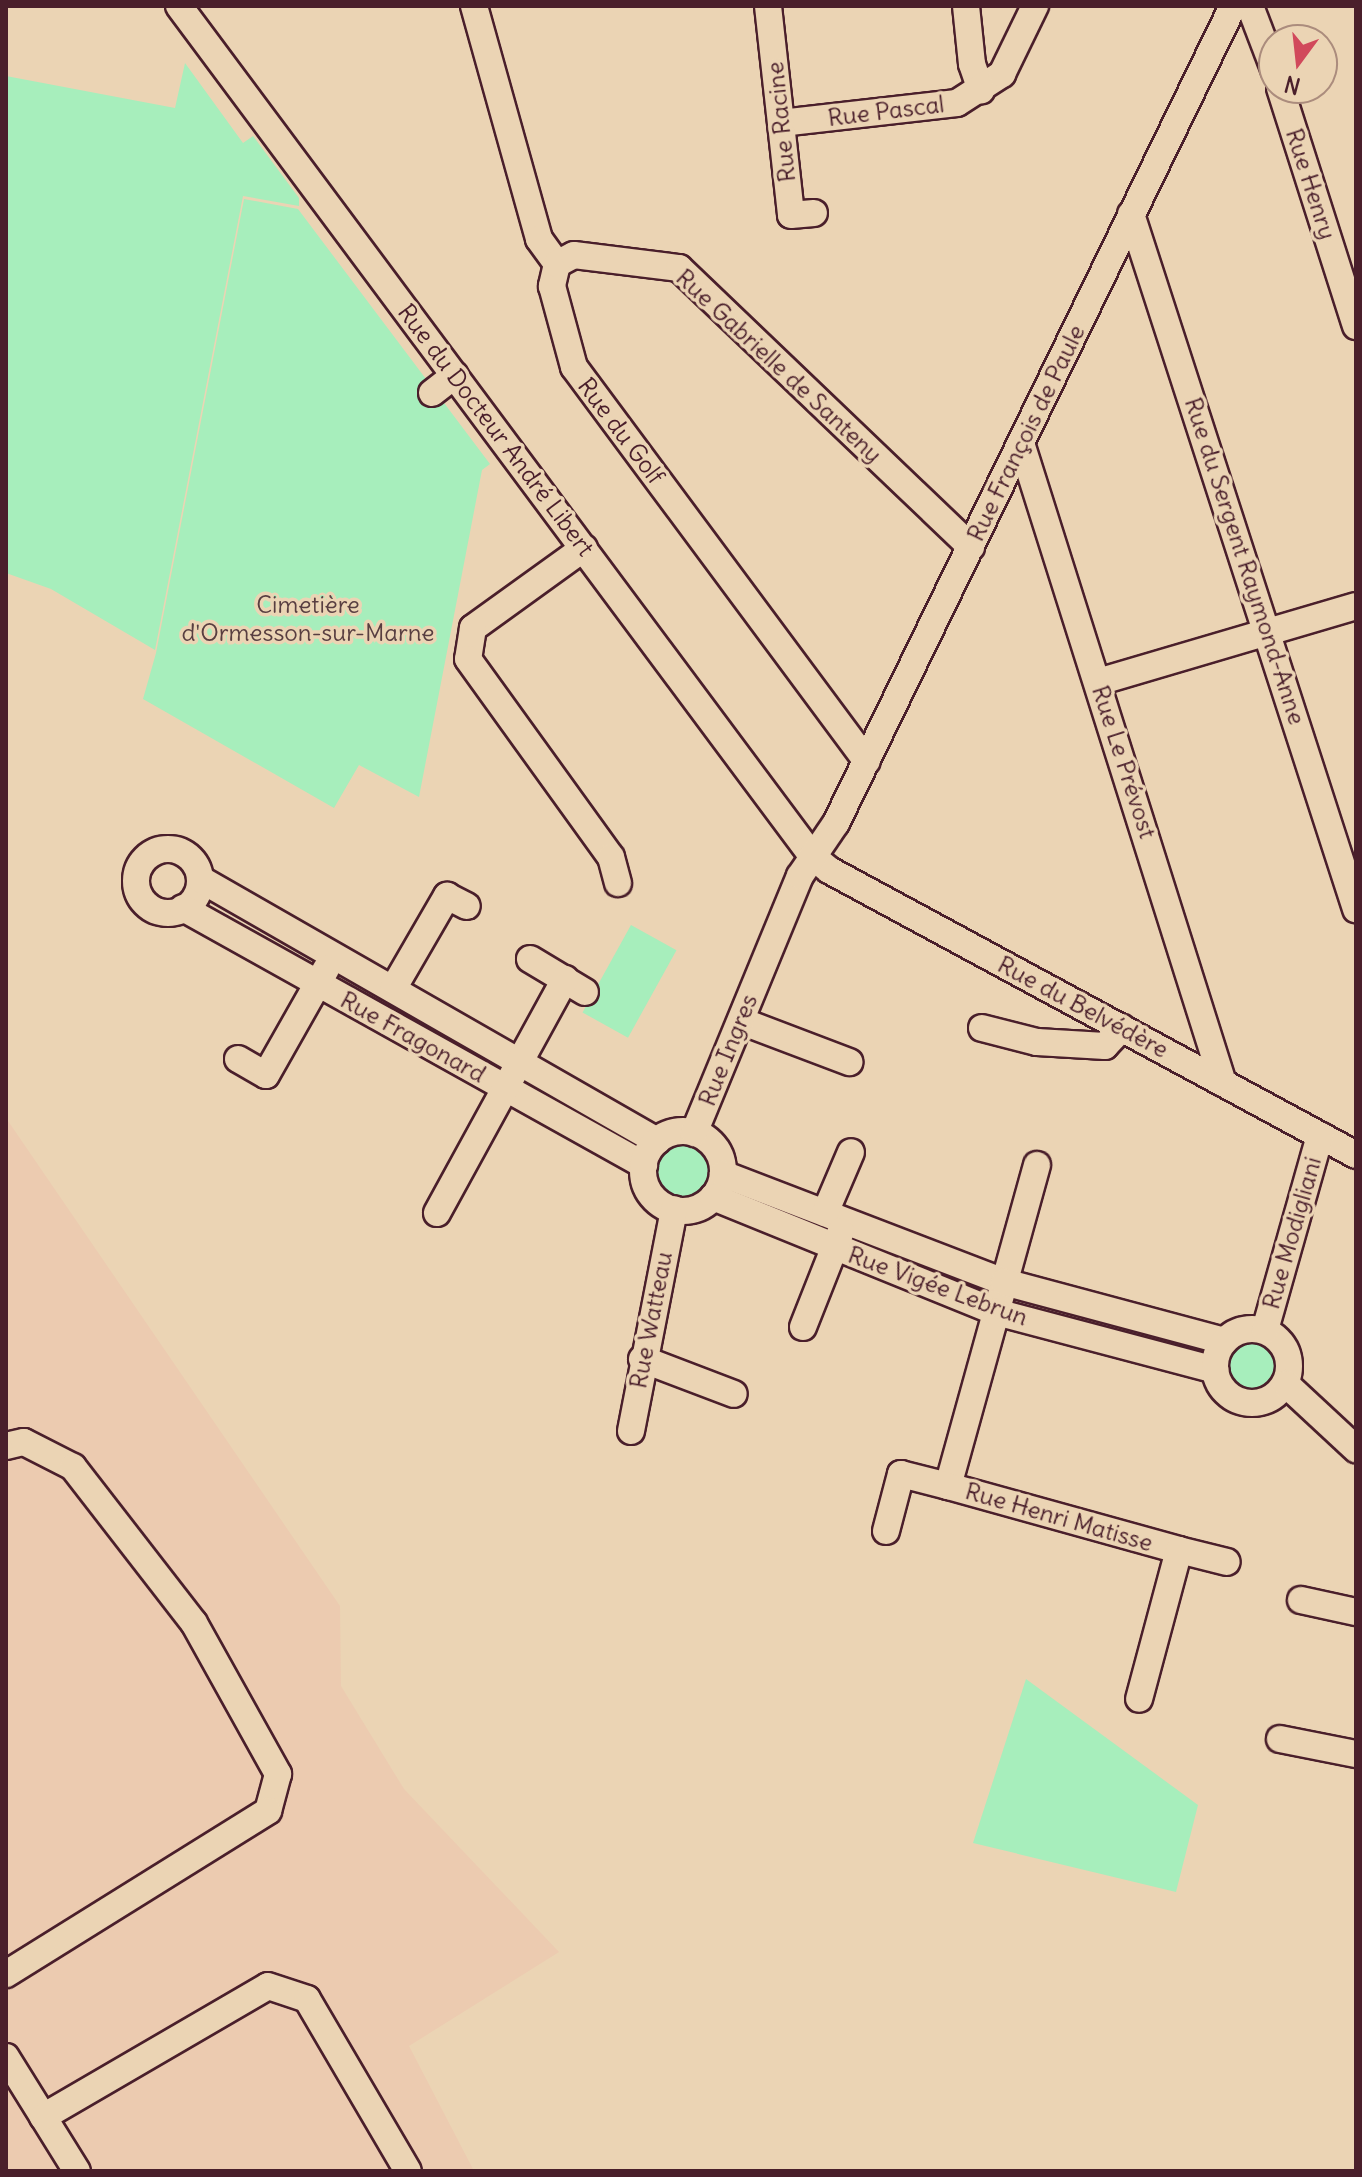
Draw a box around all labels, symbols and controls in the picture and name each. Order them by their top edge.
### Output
north arrow [1258,24,1338,104]
street label: Rue Racine [760,60,802,184]
text: N [1281,70,1303,101]
street label: Rue Pascal [826,90,946,132]
street label: Rue Henry [1280,125,1342,243]
street label: Rue Gabrielle de Santeny [670,263,888,469]
street label: Rue du Docteur André Libert [392,298,600,562]
street label: Rue François de Paule [961,320,1091,546]
street label: Rue du Golf [572,372,670,490]
street label: Rue du Sergent Raymond-Anne [1178,394,1312,728]
park label: Cimetière d'Ormesson-sur-Marne [181,591,435,647]
street label: Rue Le Prévost [1086,682,1162,842]
street label: Rue du Belvédère [993,950,1173,1064]
street label: Rue Fragonard [335,985,491,1089]
street label: Rue Ingres [693,990,763,1110]
street label: Rue Modigliani [1257,1154,1327,1312]
street label: Rue Vigée Lebrun [844,1240,1032,1332]
street label: Rue Watteau [624,1249,678,1391]
street label: Rue Henri Matisse [962,1476,1156,1558]

